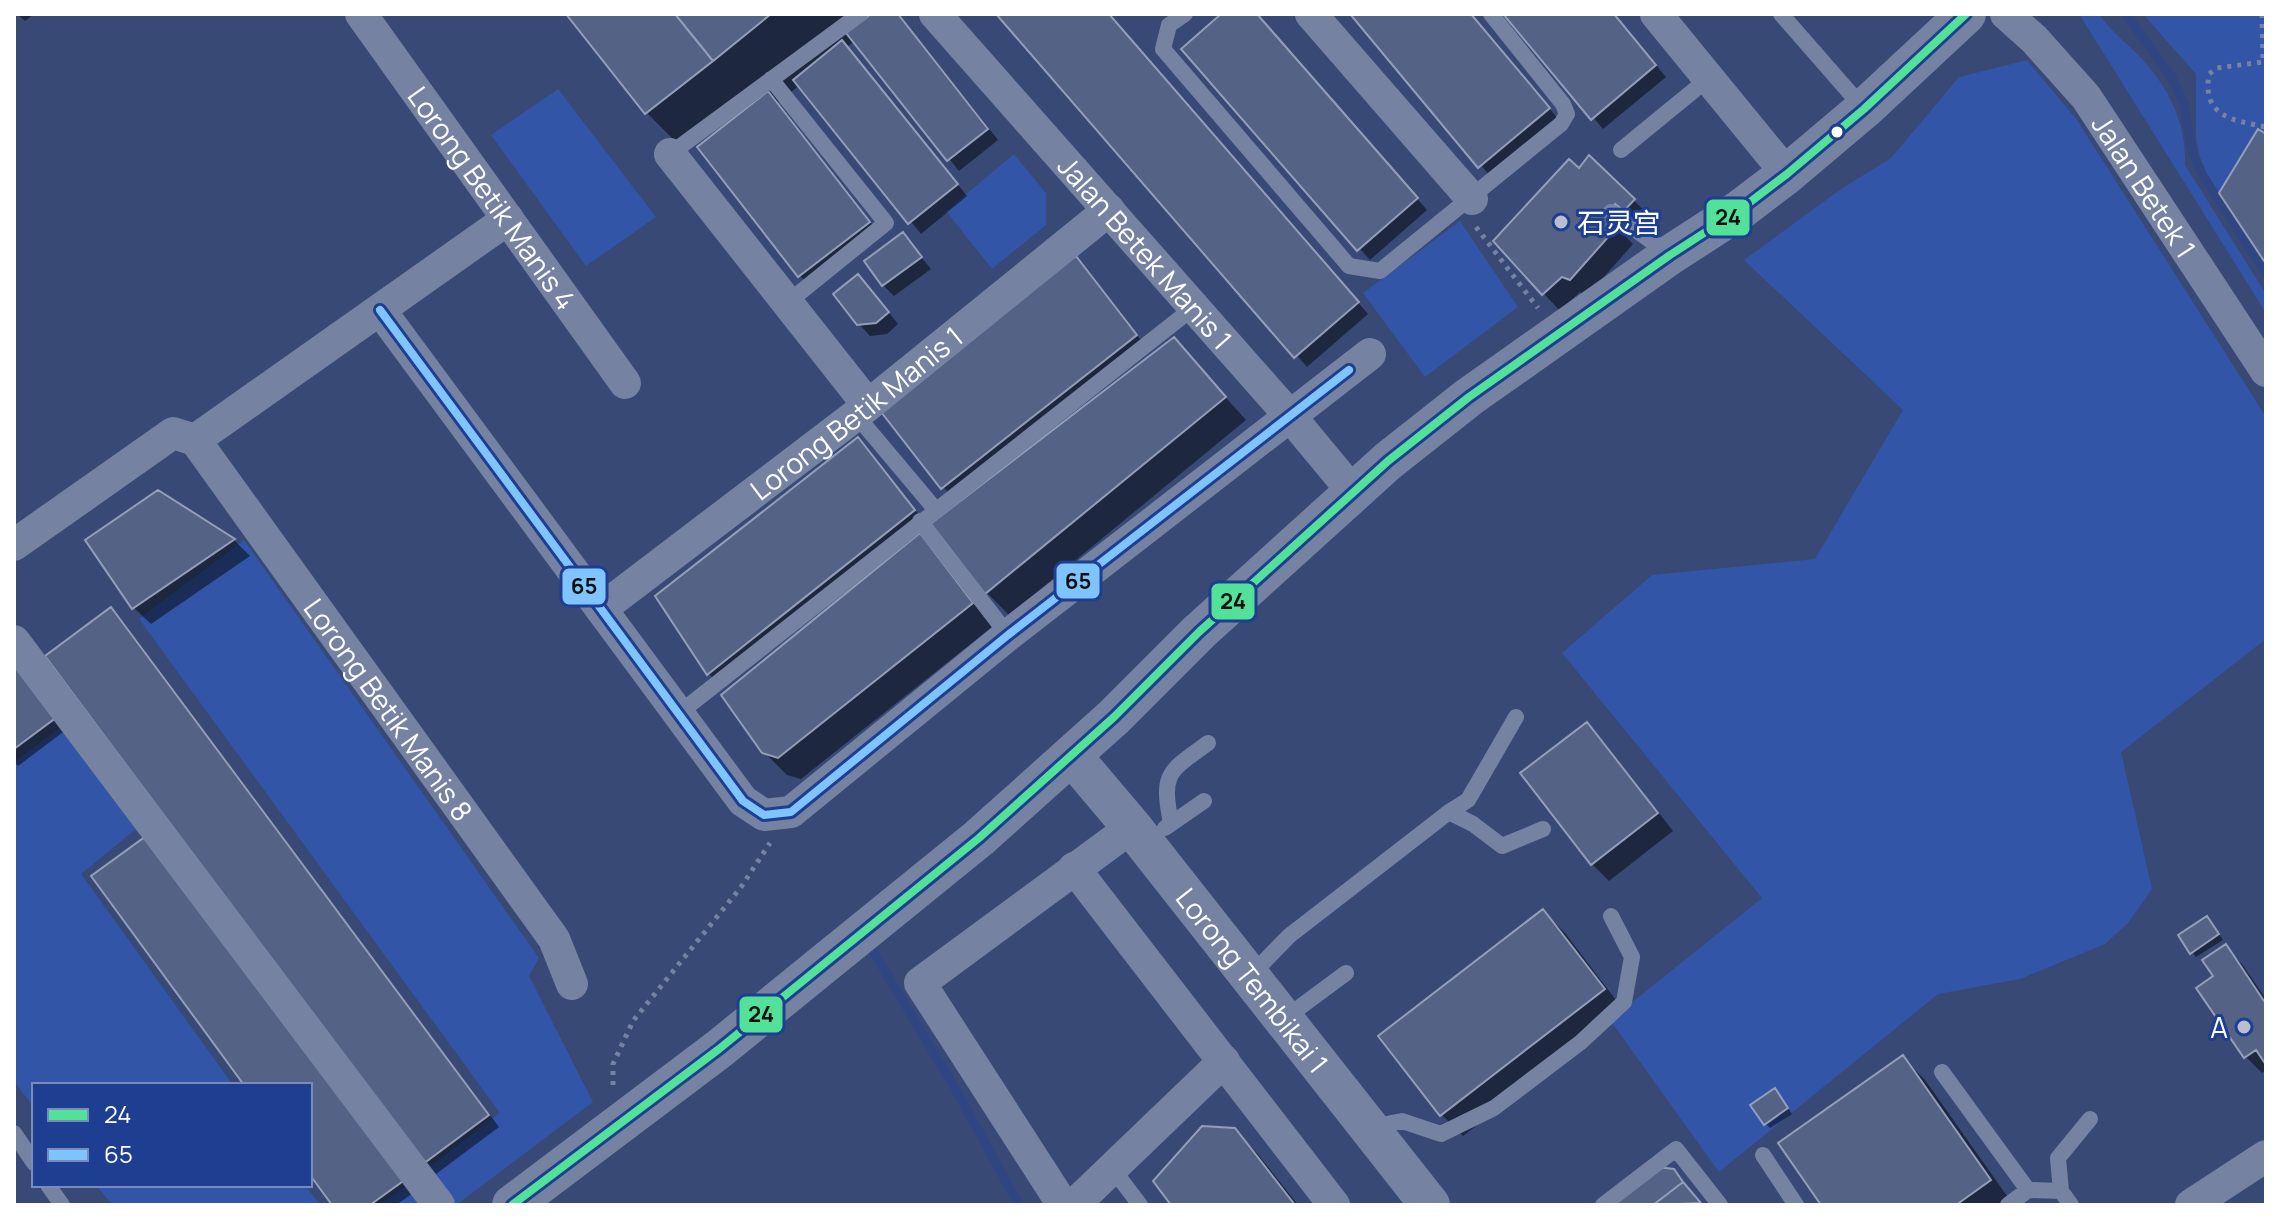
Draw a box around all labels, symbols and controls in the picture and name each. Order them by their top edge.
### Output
street label: Lorong Betik Manis 4 [400,79,585,317]
street label: Jalan Betek 1 [2084,107,2205,265]
unlabelled marker [1829,124,1845,140]
street label: Jalan Betek Manis 1 [1050,147,1241,357]
line badge: 24 [1705,198,1751,237]
text: 24 [1715,202,1741,232]
place label: 石灵宫 [1577,203,1661,241]
marker: 石灵宫 [1552,213,1570,231]
street label: Lorong Betik Manis 1 [742,317,970,508]
line badge: 65 [1055,562,1101,600]
text: 65 [1065,566,1091,596]
line badge: 65 [561,567,607,606]
text: 65 [571,571,597,601]
line badge: 24 [1210,582,1256,621]
text: 24 [1220,586,1246,616]
street label: Lorong Betik Manis 8 [296,591,482,828]
street label: Lorong Tembikai 1 [1168,880,1338,1081]
line badge: 24 [738,995,784,1034]
text: 24 [748,999,774,1029]
place label: A [2210,1008,2228,1046]
marker: A [2235,1018,2253,1036]
legend [32,1083,312,1187]
text: 24 [104,1097,131,1130]
text: 65 [104,1137,133,1170]

